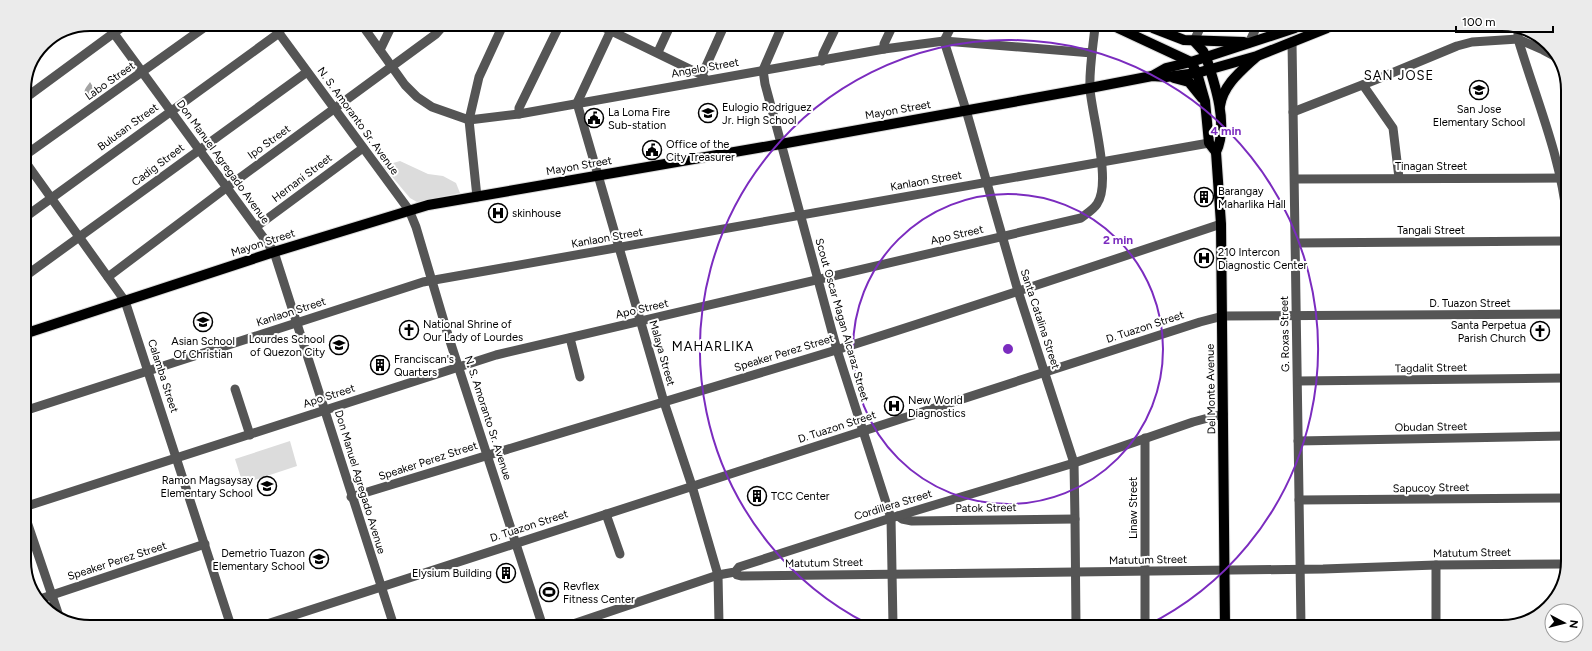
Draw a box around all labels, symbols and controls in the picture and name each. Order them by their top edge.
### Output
scale bar [1456,8,1553,34]
text: 100 m [1462,15,1496,29]
street label: Angelo Street [670,56,740,80]
street label: Labo Street [83,59,137,103]
street label: N. S. Amoranto Sr. Avenue [315,65,401,177]
district label: SAN JOSE [1364,68,1434,83]
school or university icon: San Jose Elementary School [1468,79,1490,101]
street label: Don Manuel Agregado Avenue [174,98,272,226]
street label: Mayon Street [864,98,932,122]
street label: Bulusan Street [95,101,161,153]
place label: Eulogio Rodriguez Jr. High School [722,101,812,127]
school or university icon: Eulogio Rodriguez Jr. High School [697,102,719,124]
place label: San Jose Elementary School [1433,103,1525,129]
place label: La Loma Fire Sub-station [608,106,670,132]
public building icon: La Loma Fire Sub-station [583,107,605,129]
street label: Ipo Street [245,122,293,162]
text: 4 min [1211,124,1242,138]
place label: Office of the City Treasurer [666,138,735,164]
public building icon: Office of the City Treasurer [641,139,663,161]
street label: Cadig Street [129,141,187,189]
street label: Hernani Street [269,151,335,205]
street label: Mayon Street [545,154,613,178]
street label: Tinagan Street [1395,160,1467,173]
street label: Kanlaon Street [889,168,963,194]
place label: Barangay Maharlika Hall [1218,185,1286,211]
building icon: Barangay Maharlika Hall [1193,186,1215,208]
hospital icon: skinhouse [487,202,509,224]
place label: skinhouse [512,207,561,220]
street label: Apo Street [929,223,985,247]
street label: Tangali Street [1397,224,1465,237]
street label: Kanlaon Street [570,225,644,251]
street label: Mayon Street [229,227,297,259]
text: 2 min [1103,233,1133,247]
street label: Scout Oscar Magan Alcaraz Street [812,237,872,403]
place label: 210 Intercon Diagnostic Center [1218,246,1307,272]
hospital icon: 210 Intercon Diagnostic Center [1193,247,1215,269]
street label: Santa Catalina Street [1018,267,1062,371]
street label: Kanlaon Street [255,295,327,329]
street label: G. Roxas Street [1278,296,1292,372]
street label: Apo Street [614,297,670,321]
street label: D. Tuazon Street [1429,297,1511,310]
street label: D. Tuazon Street [1104,308,1186,346]
school or university icon: Asian School Of Christian [192,311,214,333]
place label: National Shrine of Our Lady of Lourdes [423,318,523,344]
church icon: National Shrine of Our Lady of Lourdes [398,319,420,341]
street label: Malaya Street [646,319,678,387]
place label: Santa Perpetua Parish Church [1451,319,1526,345]
church icon: Santa Perpetua Parish Church [1529,320,1551,342]
street label: Speaker Perez Street [733,332,835,374]
place label: Lourdes School of Quezon City [249,333,325,359]
school or university icon: Lourdes School of Quezon City [328,334,350,356]
place label: Asian School Of Christian [171,335,235,361]
street label: Calamba Street [145,338,181,414]
district label: MAHARLIKA [672,339,754,354]
centre of rings [1001,342,1015,356]
street label: Del Monte Avenue [1204,344,1218,434]
place label: Franciscan's Quarters [394,353,454,379]
building icon: Franciscan's Quarters [369,354,391,376]
street label: N. S. Amoranto Sr. Avenue [462,354,514,482]
street label: Tagdalit Street [1395,361,1467,375]
street label: Apo Street [301,381,357,411]
place label: New World Diagnostics [908,394,966,420]
hospital icon: New World Diagnostics [883,395,905,417]
street label: D. Tuazon Street [796,408,878,446]
street label: Don Manuel Agregado Avenue [332,409,388,555]
street label: Obudan Street [1394,420,1468,434]
street label: Speaker Perez Street [377,439,479,483]
place label: Ramon Magsaysay Elementary School [161,474,253,500]
school or university icon: Ramon Magsaysay Elementary School [256,475,278,497]
street label: Linaw Street [1127,477,1140,539]
street label: Sapucoy Street [1393,481,1469,495]
building icon: TCC Center [746,485,768,507]
street label: Cordillera Street [853,487,933,523]
place label: TCC Center [771,490,830,503]
street label: Patok Street [955,501,1017,515]
street label: D. Tuazon Street [488,507,570,545]
street label: Speaker Perez Street [66,539,168,583]
street label: Matutum Street [1433,546,1511,560]
place label: Demetrio Tuazon Elementary School [213,547,305,573]
school or university icon: Demetrio Tuazon Elementary School [308,548,330,570]
street label: Matutum Street [1109,553,1187,567]
street label: Matutum Street [785,556,863,570]
building icon: Elysium Building [495,562,517,584]
place label: Elysium Building [412,567,492,580]
place label: Revflex Fitness Center [563,580,635,606]
sports icon: Revflex Fitness Center [538,581,560,603]
north arrow [1544,603,1584,643]
text: N [1566,619,1580,629]

